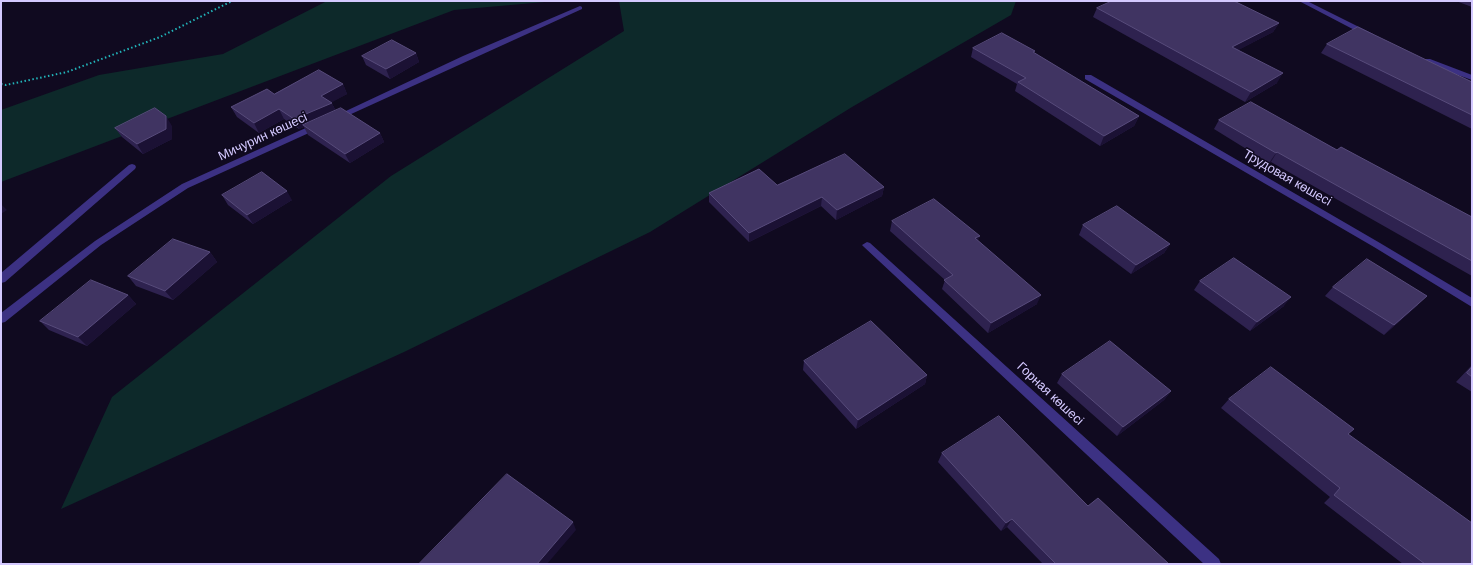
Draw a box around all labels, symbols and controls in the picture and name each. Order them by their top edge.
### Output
street label: Мичурин көшесі [216,110,310,164]
street label: Трудовая көшесі [1240,146,1334,210]
street label: Горная көшесі [1013,359,1087,429]

